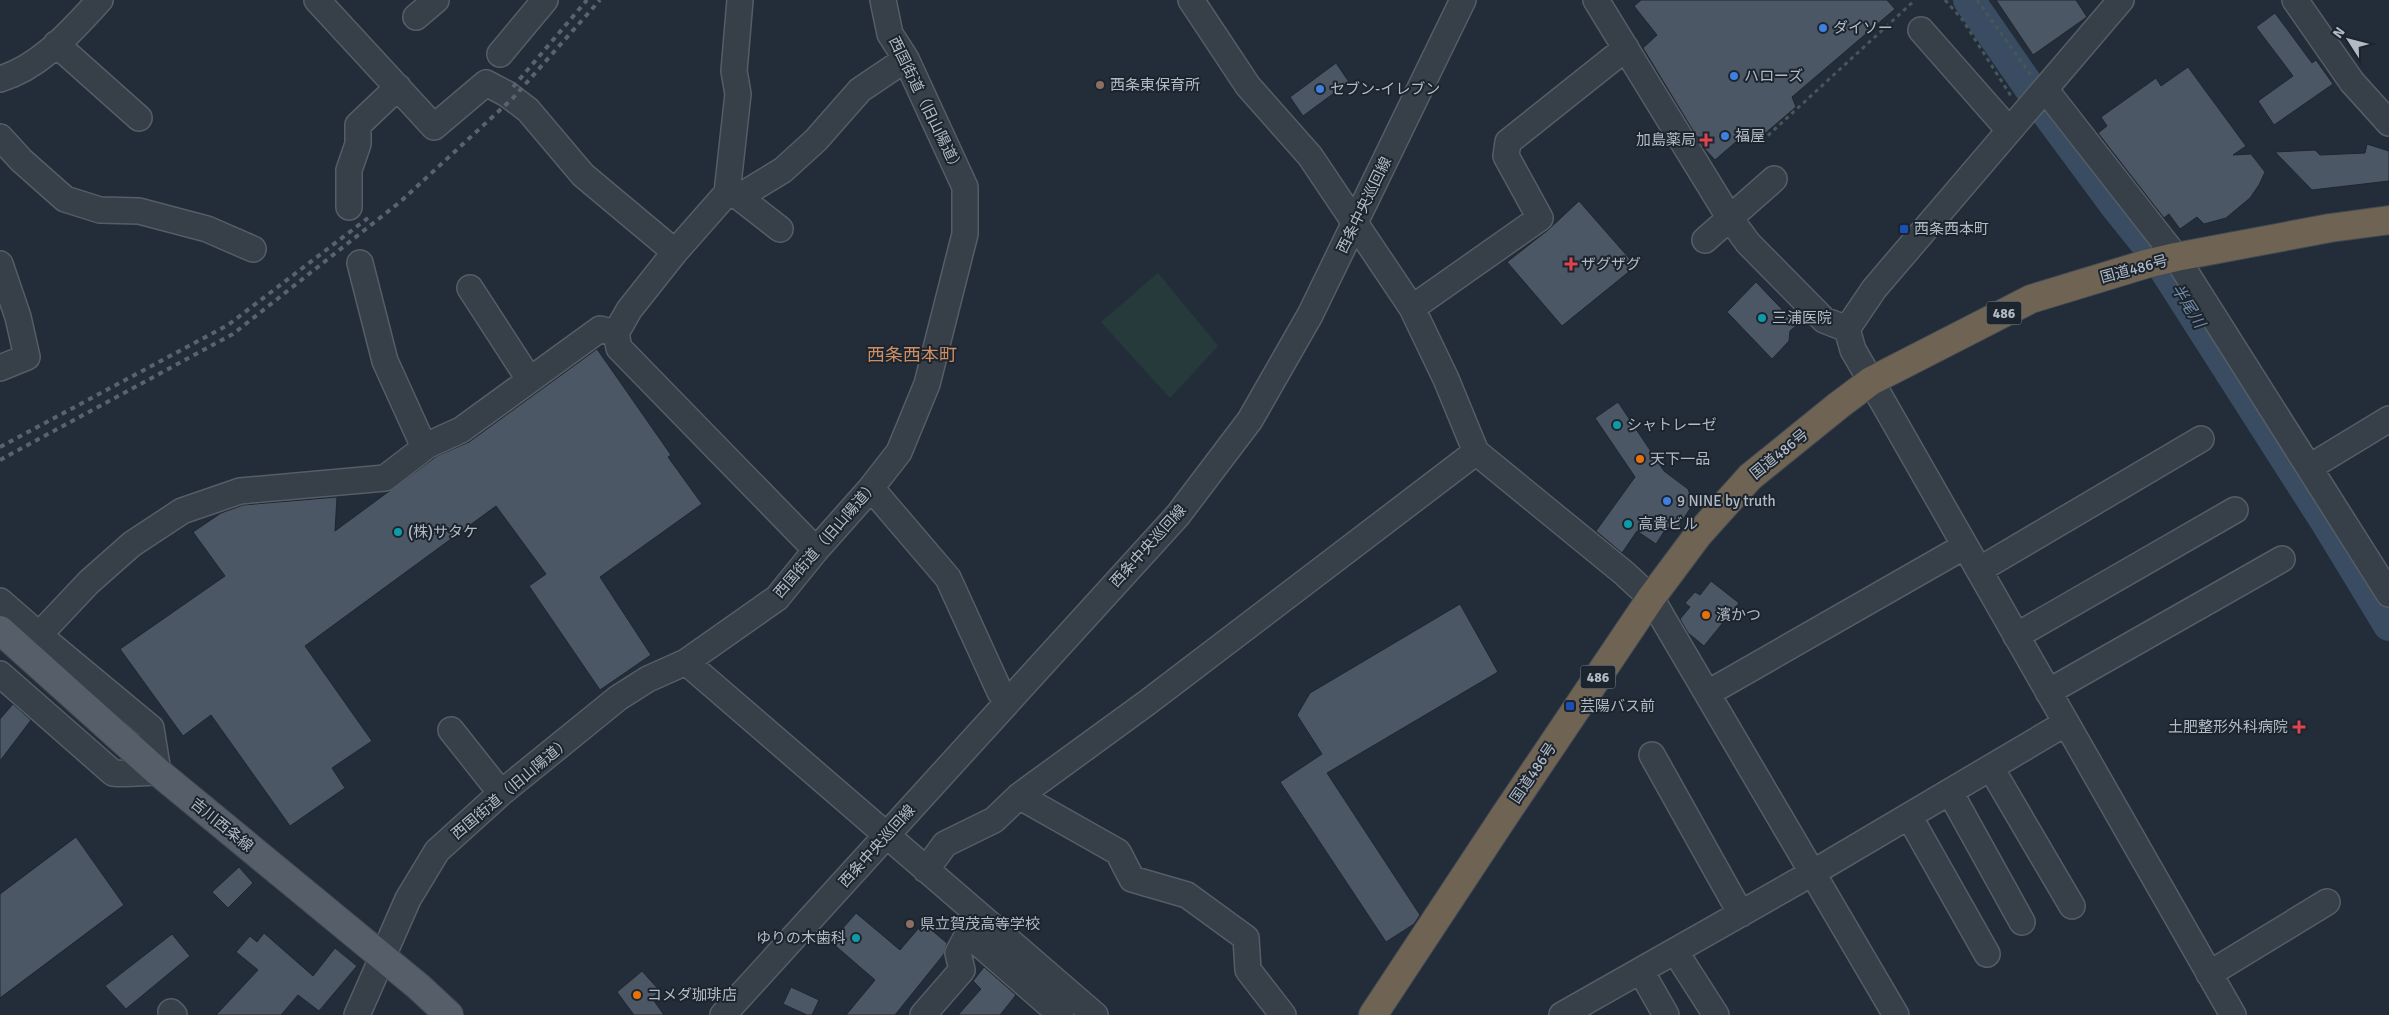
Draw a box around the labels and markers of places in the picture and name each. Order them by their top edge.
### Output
place label: ダイソー [1833,19,1893,37]
marker: ダイソー [1817,22,1829,34]
place label: ハローズ [1744,67,1803,85]
marker: ハローズ [1728,70,1740,82]
place label: 西条東保育所 [1110,76,1200,94]
marker: 西条東保育所 [1094,79,1106,91]
place label: セブン-イレブン [1330,80,1440,98]
marker: セブン-イレブン [1314,83,1326,95]
place label: 福屋 [1735,127,1765,145]
marker: 福屋 [1719,130,1731,142]
place label: 加島薬局 [1636,131,1696,149]
marker: 加島薬局 [1700,134,1712,146]
place label: 西条西本町 [1914,220,1989,238]
marker: 西条西本町 [1898,223,1910,235]
place label: ザグザグ [1581,255,1641,273]
marker: ザグザグ [1565,258,1577,270]
place label: 三浦医院 [1772,309,1832,327]
marker: 三浦医院 [1756,312,1768,324]
place label: シャトレーゼ [1627,416,1717,434]
marker: シャトレーゼ [1611,419,1623,431]
place label: 天下一品 [1650,450,1710,468]
marker: 天下一品 [1634,453,1646,465]
place label: 9 NINE by truth [1677,492,1776,510]
marker: 9 NINE by truth [1661,495,1673,507]
place label: 高貴ビル [1638,515,1698,533]
marker: 高貴ビル [1622,518,1634,530]
place label: (株)サタケ [408,523,478,541]
marker: (株)サタケ [392,526,404,538]
place label: 濱かつ [1716,606,1761,624]
marker: 濱かつ [1700,609,1712,621]
place label: 芸陽バス前 [1580,697,1655,715]
marker: 芸陽バス前 [1564,700,1576,712]
place label: 土肥整形外科病院 [2168,718,2288,736]
marker: 土肥整形外科病院 [2292,720,2306,734]
place label: 県立賀茂高等学校 [920,915,1040,933]
marker: 県立賀茂高等学校 [904,918,916,930]
place label: ゆりの木歯科 [756,929,846,947]
marker: ゆりの木歯科 [850,932,862,944]
place label: コメダ珈琲店 [647,986,737,1004]
marker: コメダ珈琲店 [631,989,643,1001]

